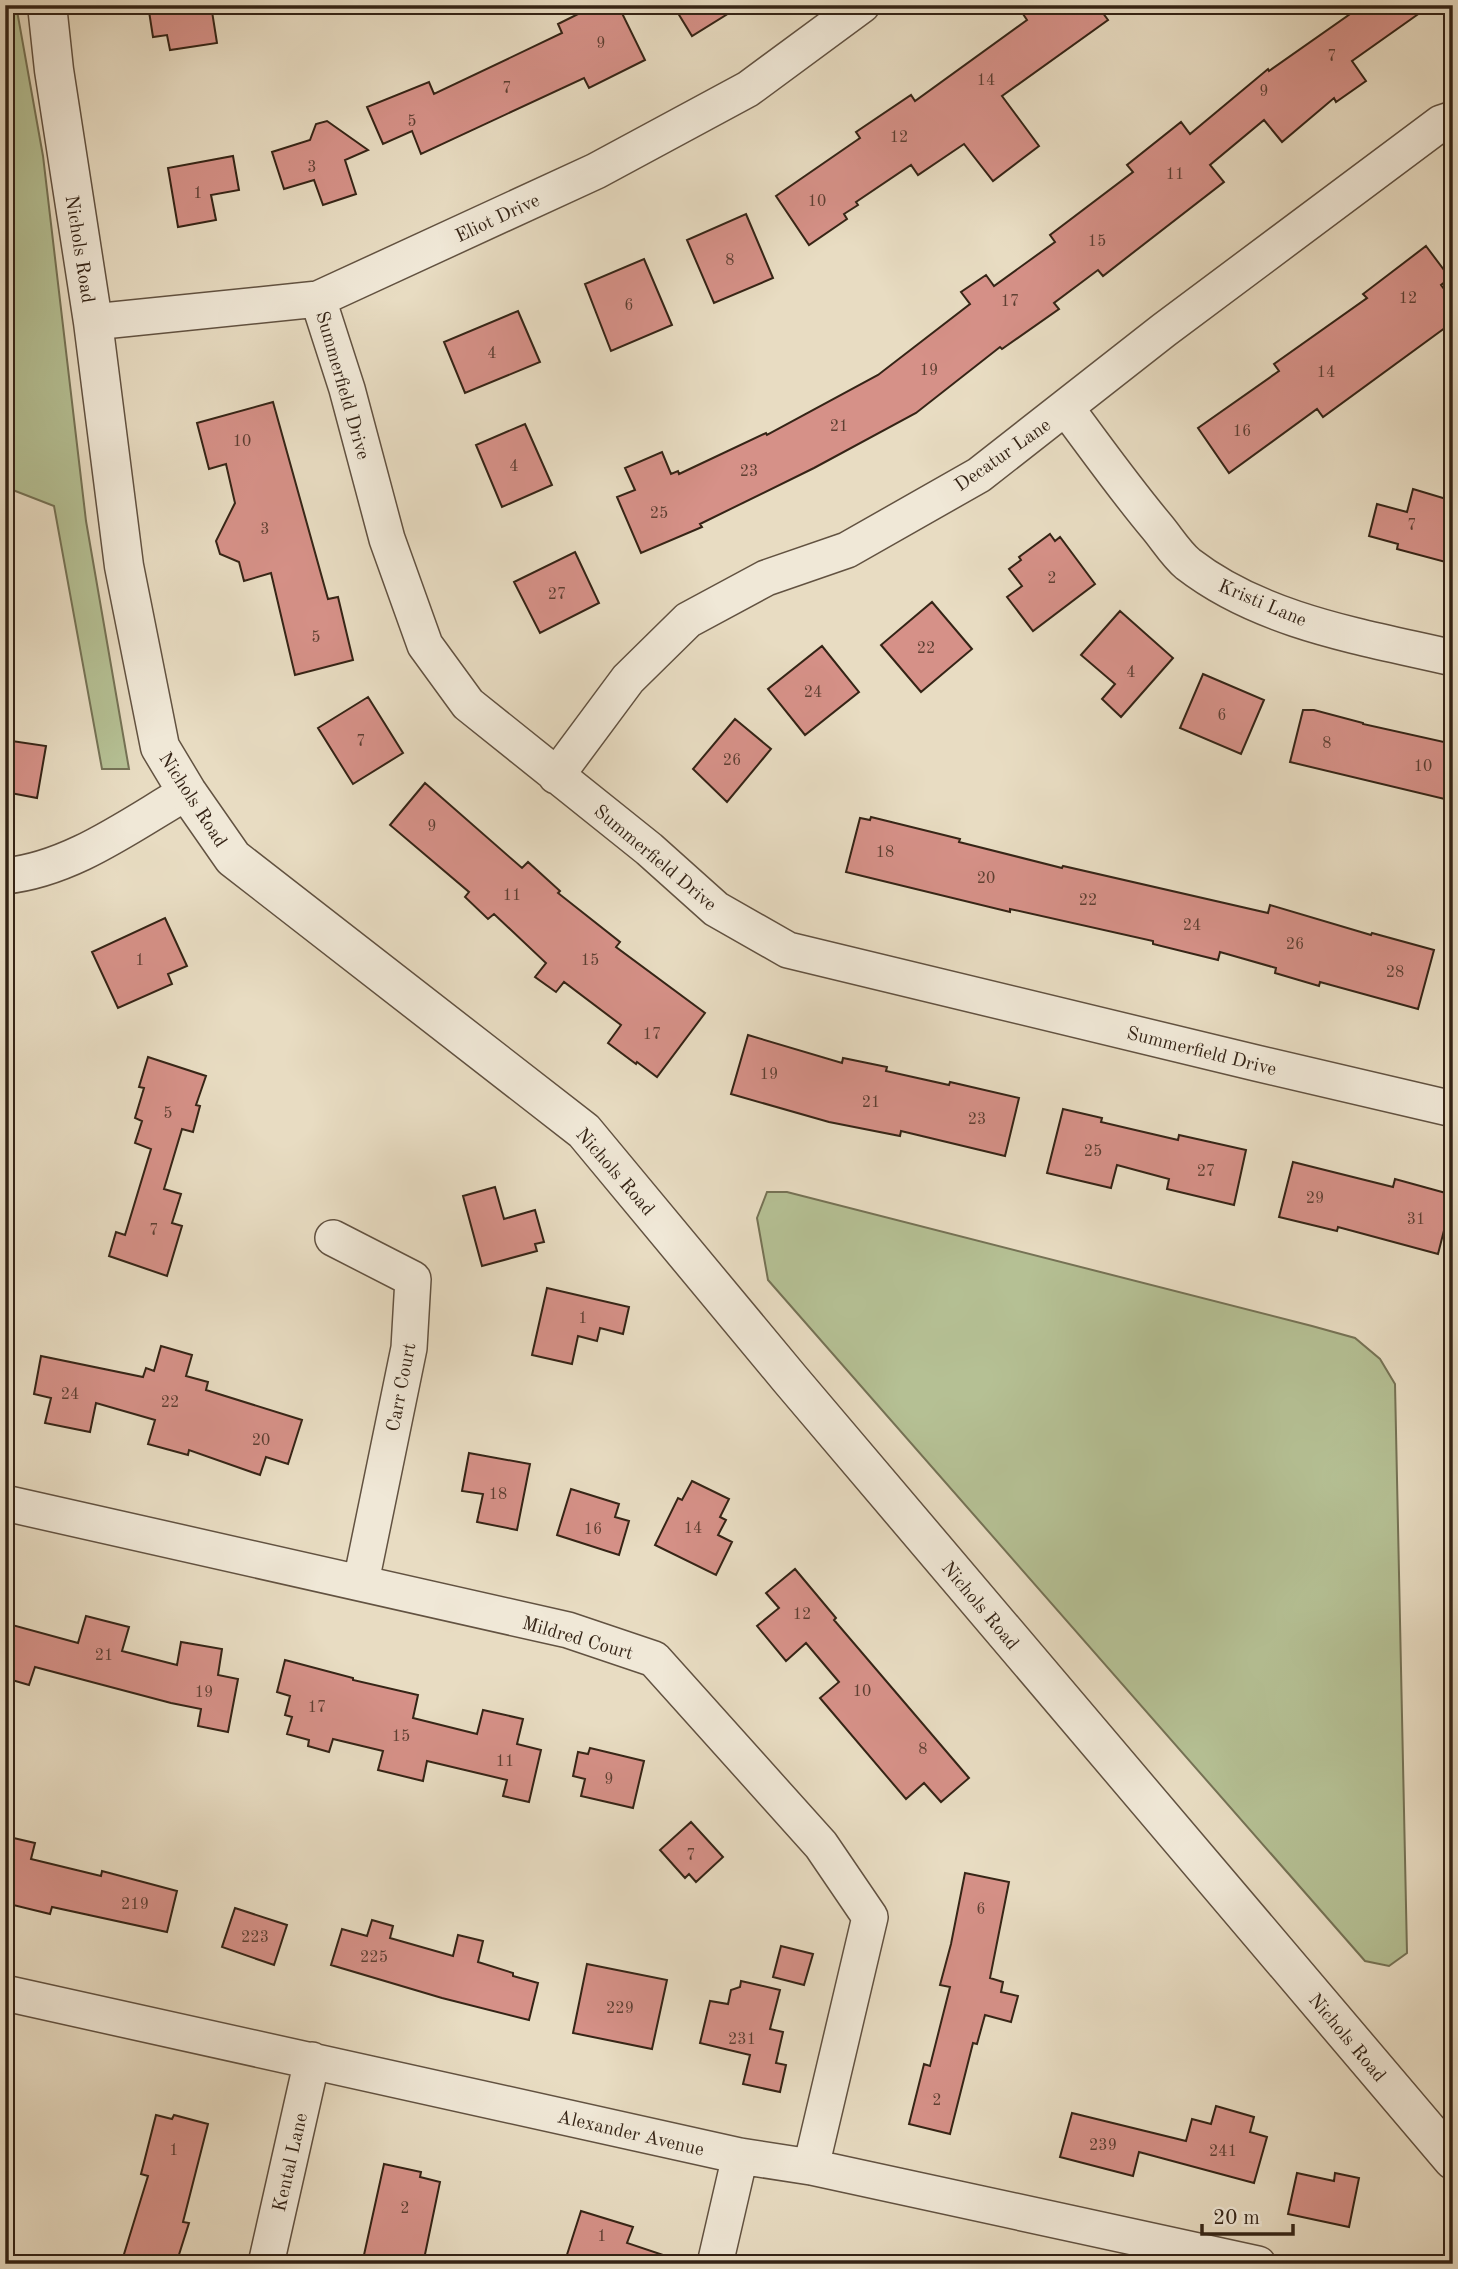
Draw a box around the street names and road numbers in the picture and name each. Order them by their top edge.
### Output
street label: Eliot Drive [453,192,543,247]
street label: Nichols Road [61,194,96,305]
street label: Summerfield Drive [311,309,372,462]
street label: Decatur Lane [952,416,1055,496]
street label: Kristi Lane [1215,577,1309,631]
street label: Nichols Road [154,750,230,851]
street label: Summerfield Drive [590,802,719,916]
street label: Summerfield Drive [1125,1025,1278,1080]
street label: Nichols Road [571,1125,657,1220]
street label: Carr Court [385,1342,420,1433]
street label: Nichols Road [937,1559,1021,1654]
street label: Mildred Court [520,1614,635,1664]
street label: Nichols Road [1304,1991,1388,2086]
street label: Alexander Avenue [555,2108,706,2161]
street label: Kental Lane [271,2111,312,2214]

